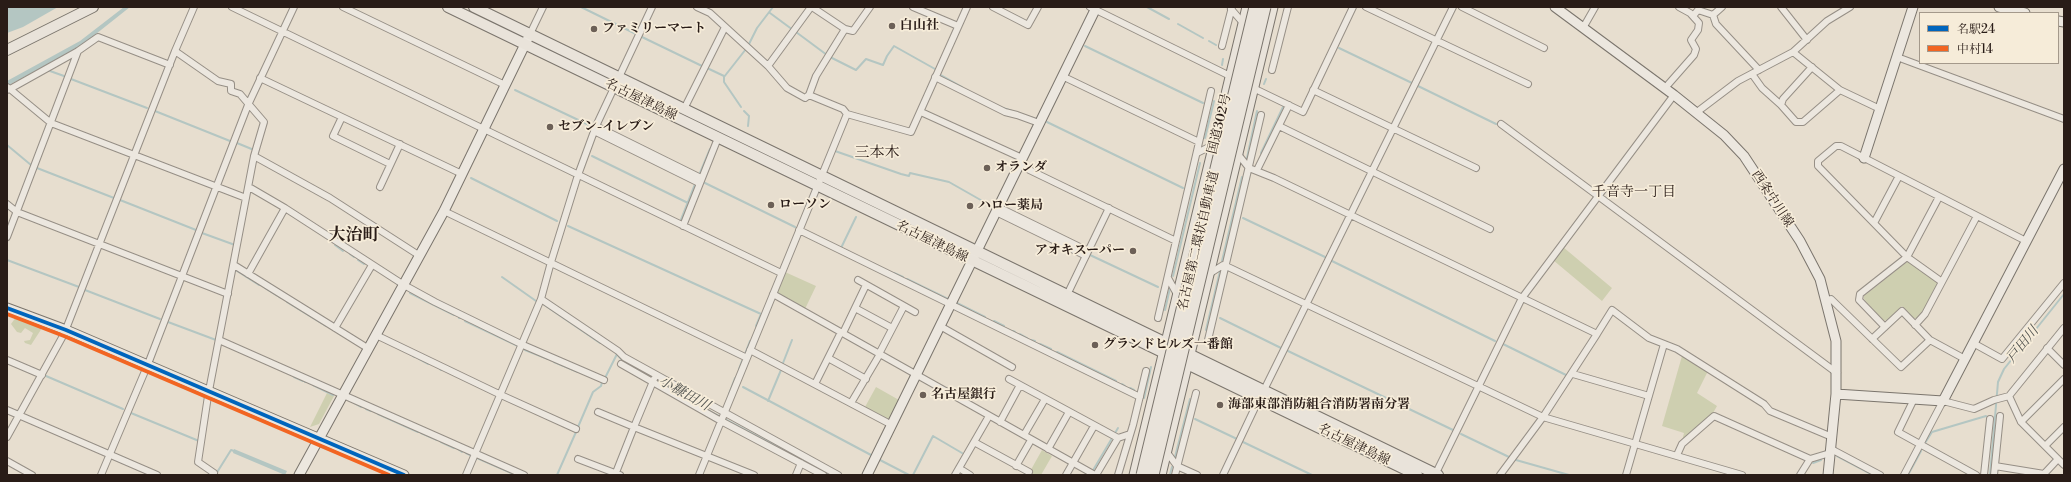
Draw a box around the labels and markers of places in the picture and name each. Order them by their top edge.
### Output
place label: 白山社 [900,18,939,34]
place label: ファミリーマート [602,21,706,37]
marker: 白山社 [887,21,897,31]
marker: ファミリーマート [589,24,599,34]
place label: セブン-イレブン [558,119,654,135]
marker: セブン-イレブン [545,122,555,132]
place label: オランダ [995,160,1047,176]
marker: オランダ [982,163,992,173]
place label: ローソン [779,197,831,213]
place label: ハロー薬局 [978,198,1043,214]
marker: ローソン [766,200,776,210]
marker: ハロー薬局 [965,201,975,211]
place label: アオキスーパー [1035,243,1125,259]
marker: アオキスーパー [1128,246,1138,256]
place label: グランドヒルズ一番館 [1103,337,1233,353]
marker: グランドヒルズ一番館 [1090,340,1100,350]
place label: 名古屋銀行 [931,387,996,403]
marker: 名古屋銀行 [918,390,928,400]
place label: 海部東部消防組合消防署南分署 [1228,397,1410,413]
marker: 海部東部消防組合消防署南分署 [1215,400,1225,410]

